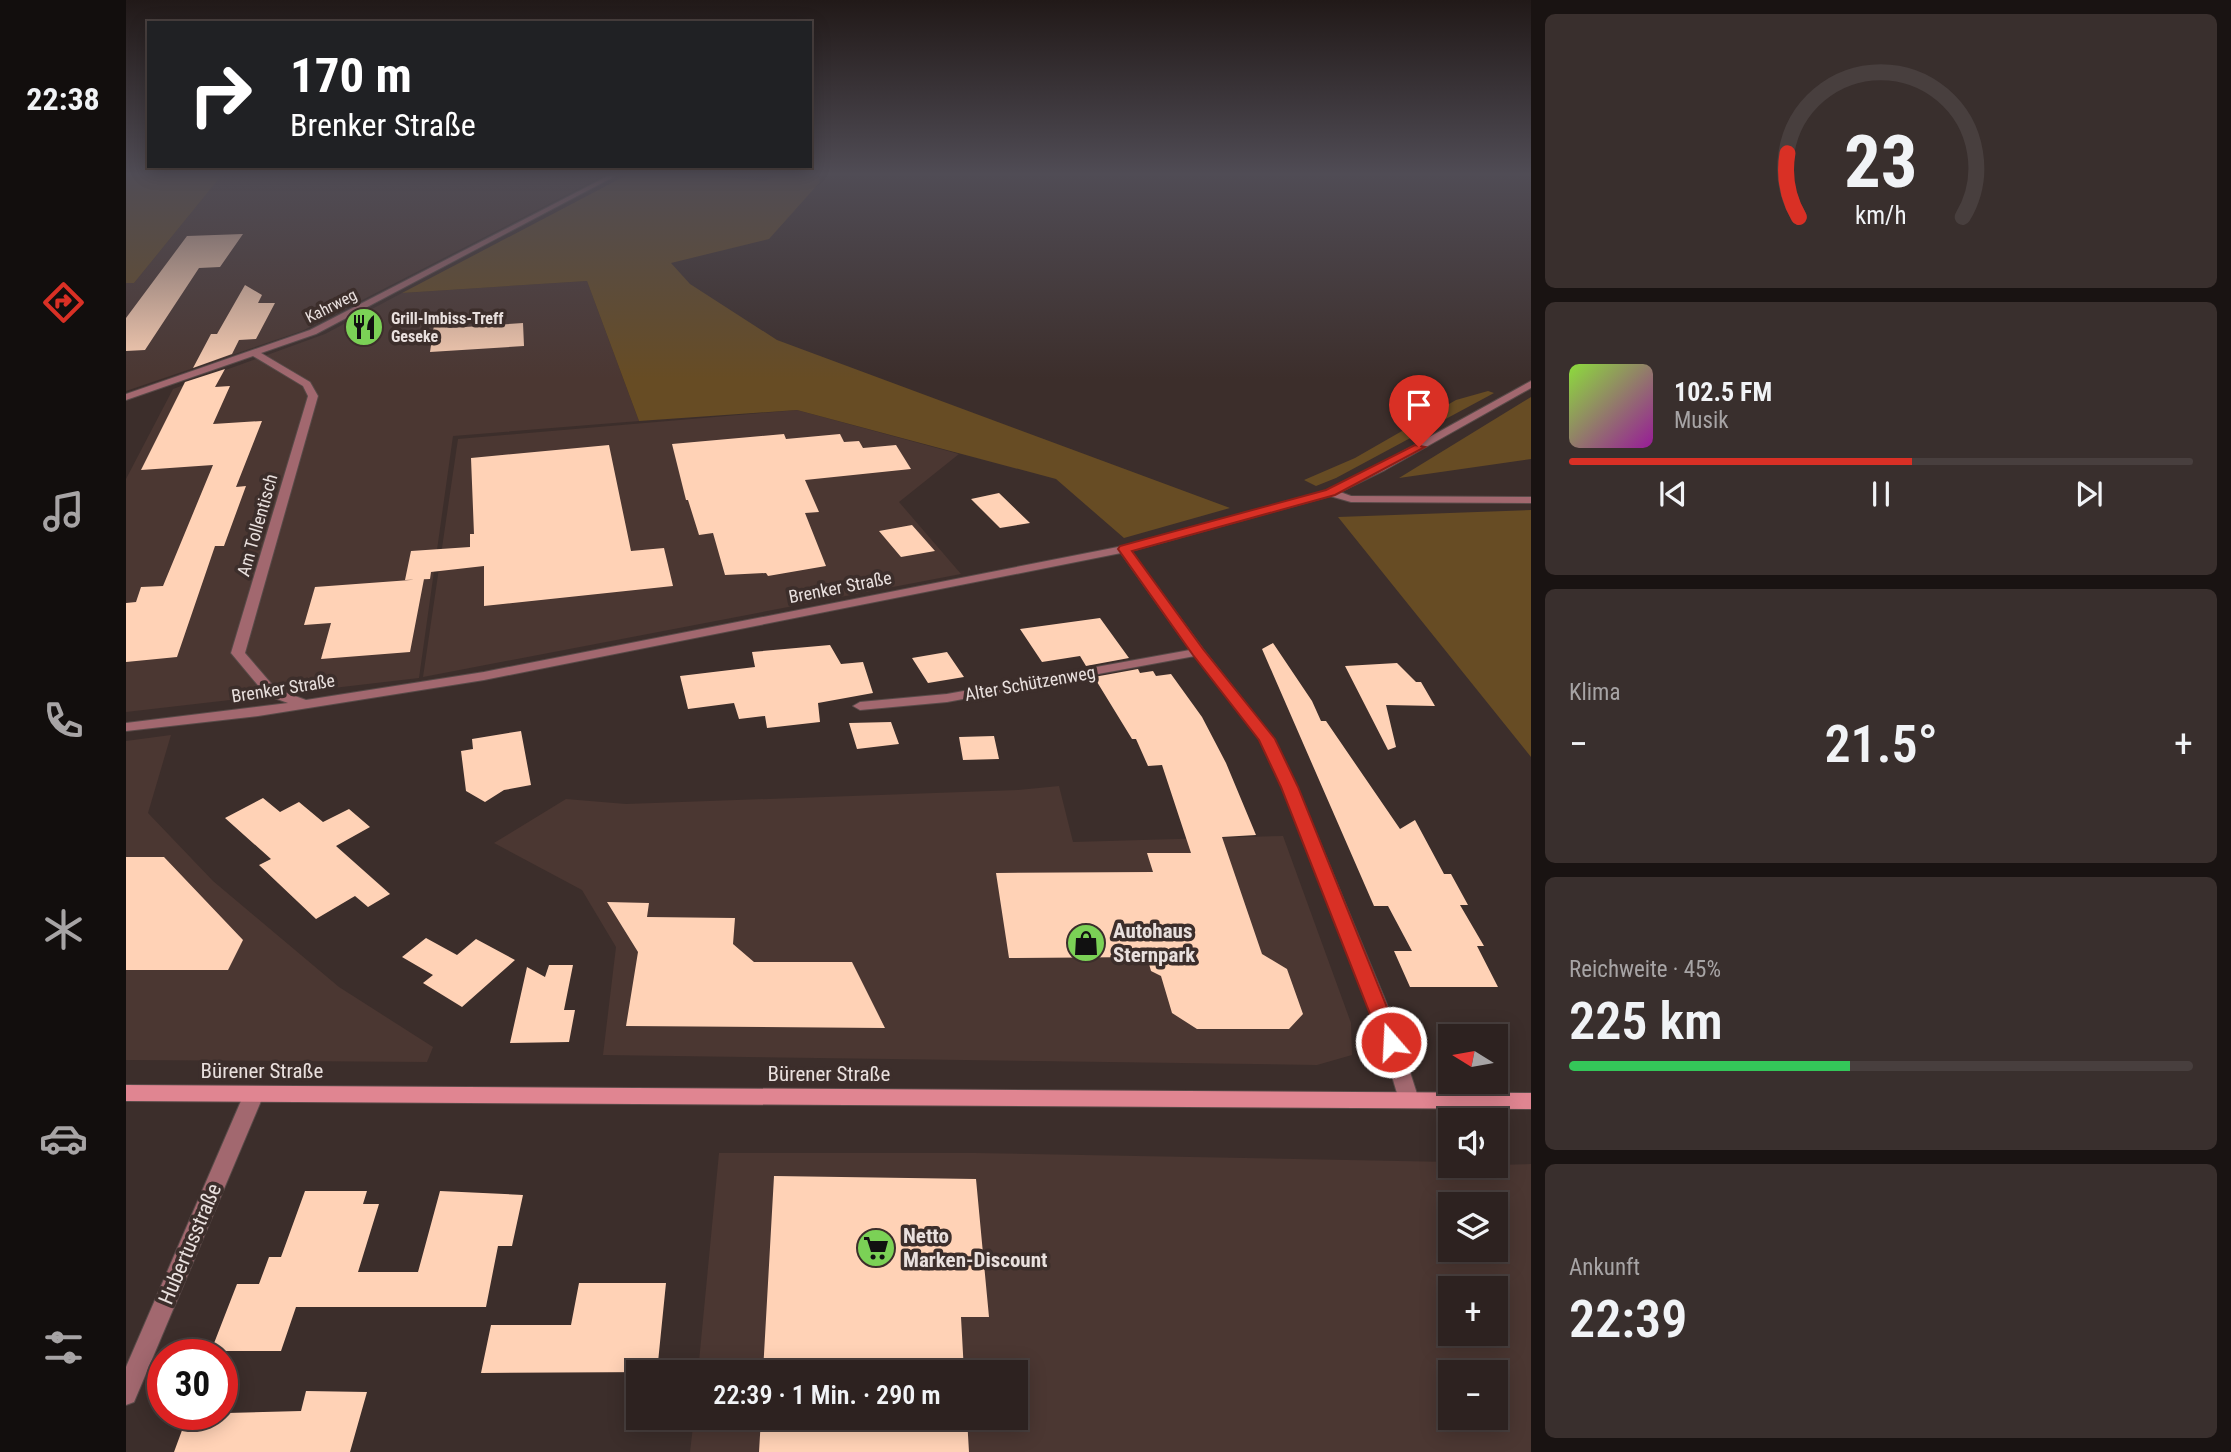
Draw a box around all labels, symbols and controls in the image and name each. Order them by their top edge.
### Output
text: 170 m [290,47,412,104]
icon: right [175,49,266,140]
text: 22:38 [26,80,100,118]
text: Brenker Straße [290,106,476,144]
text: 23 [1844,119,1918,205]
text: km/h [1855,201,1907,230]
icon: directions [39,278,88,327]
street label: Kahrweg [302,285,360,327]
restaurant icon: Grill-Imbiss-Treff Geseke [343,306,385,348]
place label: Grill-Imbiss-Treff Geseke [391,309,504,346]
pin [1389,375,1449,447]
text: 102.5 FM [1674,377,1772,407]
icon: arrive [1400,386,1438,424]
text: Musik [1674,407,1729,434]
street label: Am Tollentisch [232,471,282,579]
icon: previous [1654,475,1692,513]
icon: pause [1862,475,1900,513]
icon: next [2070,475,2108,513]
icon: music [39,487,88,536]
street label: Brenker Straße [787,567,893,607]
street label: Alter Schützenweg [963,661,1097,705]
street label: Brenker Straße [230,669,336,707]
text: Klima [1569,679,1620,706]
icon: phone [39,696,88,745]
text: 21.5° [1824,714,1938,775]
text: − [1569,722,1588,766]
text: + [2174,722,2193,766]
icon: climate [39,905,88,954]
place label: Autohaus Sternpark [1113,919,1196,967]
shop icon: Autohaus Sternpark [1065,922,1107,964]
text: Reichweite · 45% [1569,956,1721,983]
text: 225 km [1569,991,1723,1052]
position arrow [1354,1005,1428,1079]
north arrow [1438,1024,1508,1094]
map controls [1438,1024,1508,1430]
street label: Bürener Straße [201,1059,324,1083]
street label: Bürener Straße [768,1062,891,1086]
button: sound [1438,1108,1508,1178]
icon: car [39,1114,88,1163]
street label: Hubertusstraße [154,1180,226,1308]
button: layers [1438,1192,1508,1262]
place label: Netto Marken-Discount [903,1224,1047,1272]
supermarket icon: Netto Marken-Discount [855,1227,897,1269]
text: Ankunft [1569,1254,1640,1281]
button: + [1438,1276,1508,1346]
text: 22:39 [1569,1289,1687,1350]
icon: filters [39,1323,88,1372]
speed limit sign: 30 [147,1339,238,1430]
button: − [1438,1360,1508,1430]
text: 22:39 · 1 Min. · 290 m [713,1380,941,1410]

